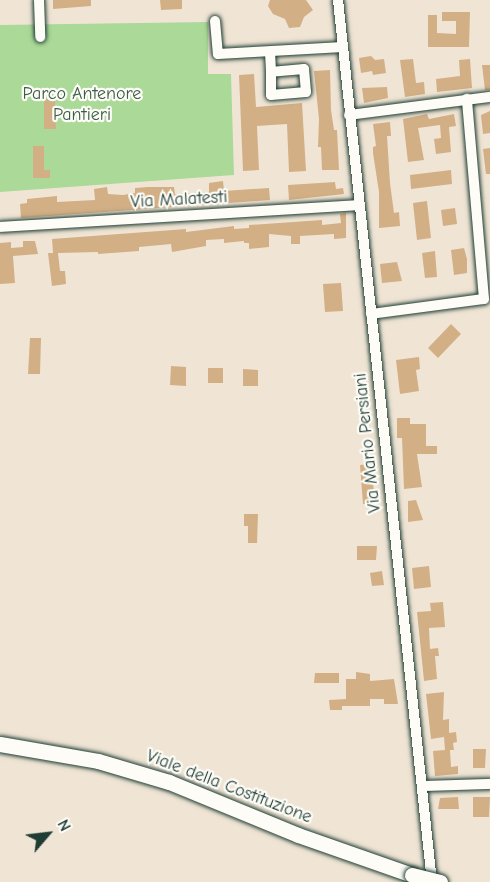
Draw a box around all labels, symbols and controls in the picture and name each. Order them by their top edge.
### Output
park label: Parco Antenore Pantieri [23,84,141,127]
street label: Via Malatesti [130,187,228,213]
street label: Via Mario Persiani [350,372,386,514]
street label: Viale della Costituzione [143,745,315,829]
north arrow [18,804,78,864]
text: N [53,817,74,834]

